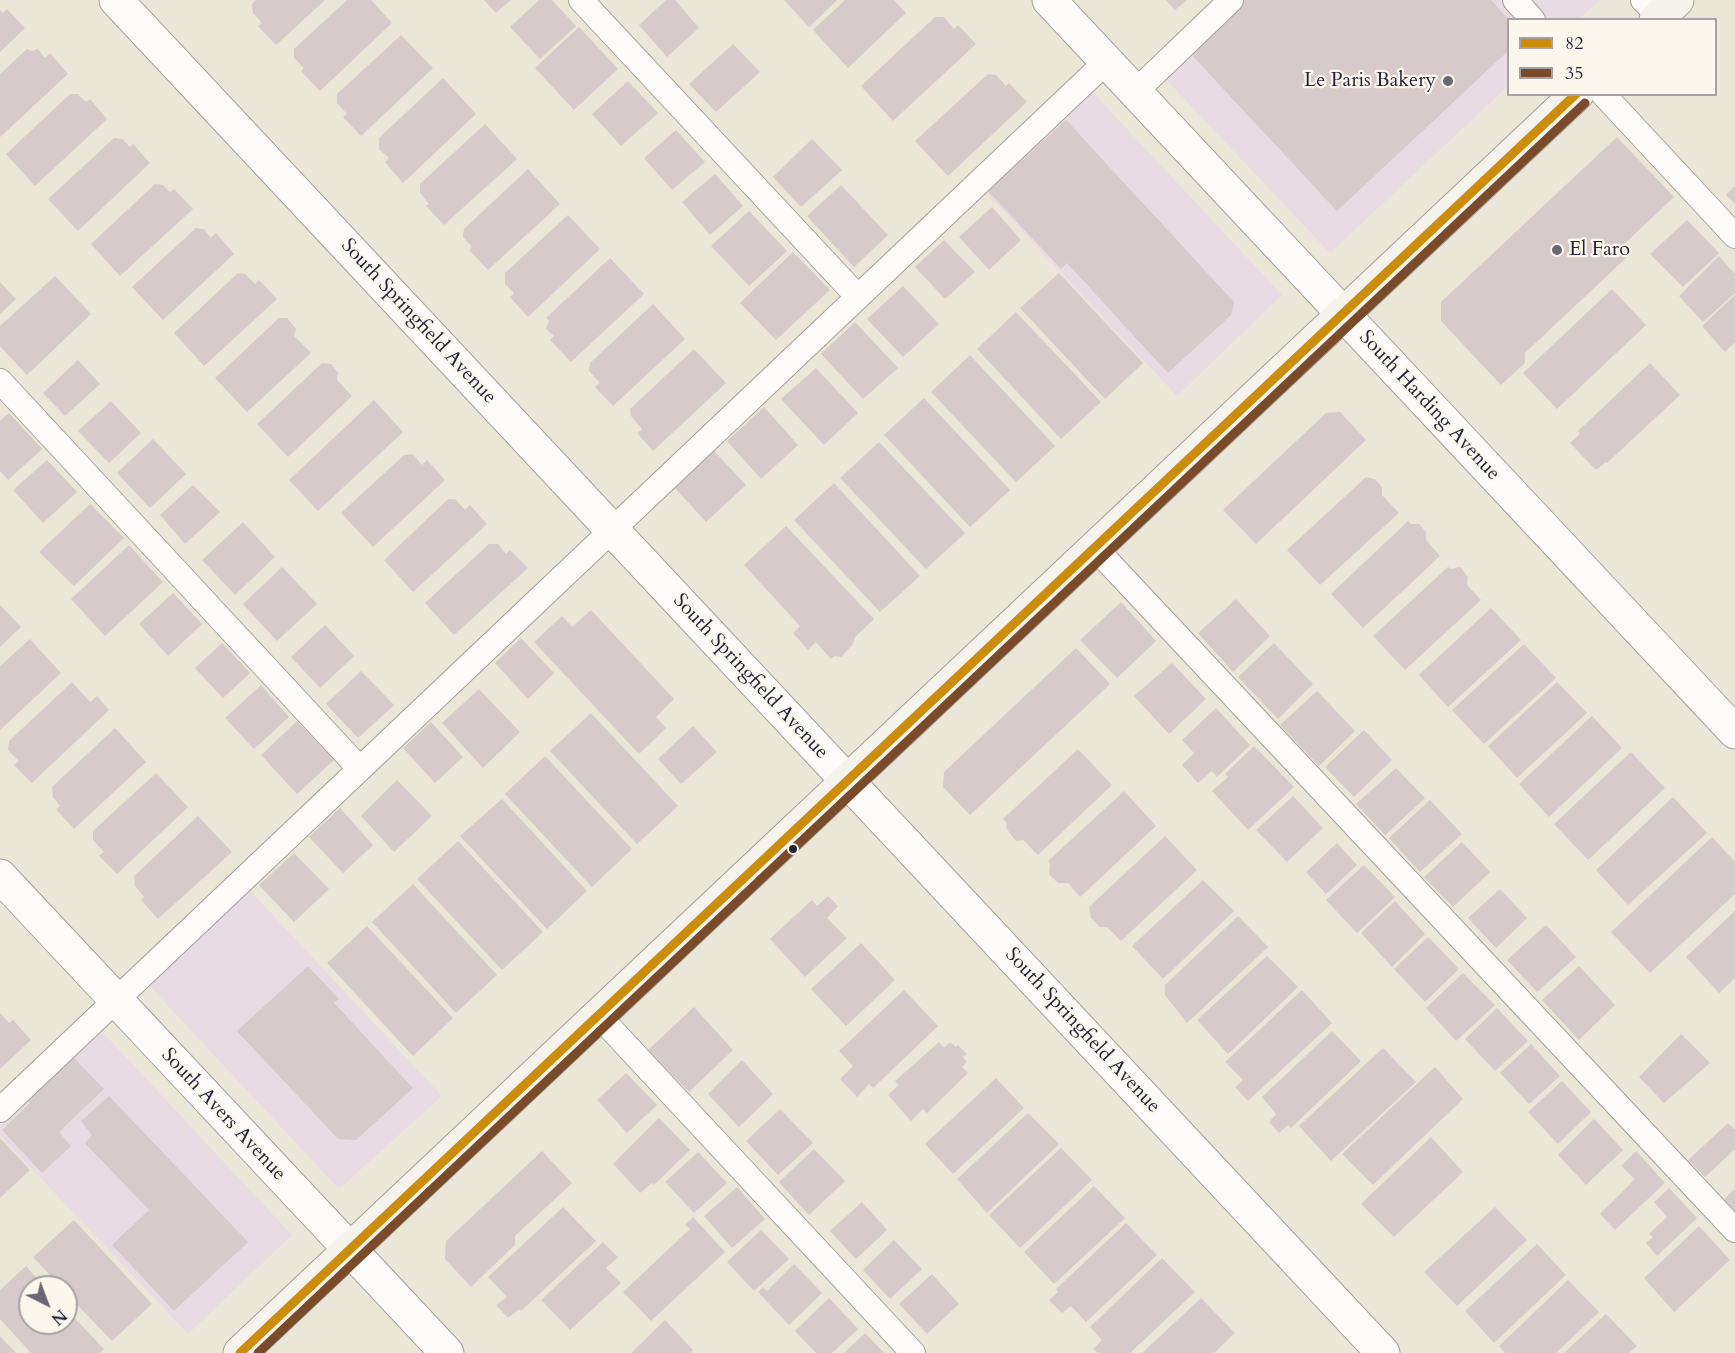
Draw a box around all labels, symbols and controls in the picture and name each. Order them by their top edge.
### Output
legend [1507,18,1717,96]
text: 82 [1565,31,1583,56]
text: 35 [1565,61,1583,86]
place label: Le Paris Bakery [1304,69,1436,93]
marker: Le Paris Bakery [1441,74,1455,88]
street label: South Springfield Avenue [335,234,501,410]
place label: El Faro [1569,238,1630,262]
marker: El Faro [1550,243,1564,257]
street label: South Harding Avenue [1353,326,1505,486]
street label: South Springfield Avenue [667,589,833,765]
unlabelled marker [787,843,799,855]
street label: South Springfield Avenue [999,943,1165,1119]
street label: South Avers Avenue [156,1044,290,1186]
north arrow [18,1275,78,1335]
text: N [46,1304,71,1330]

